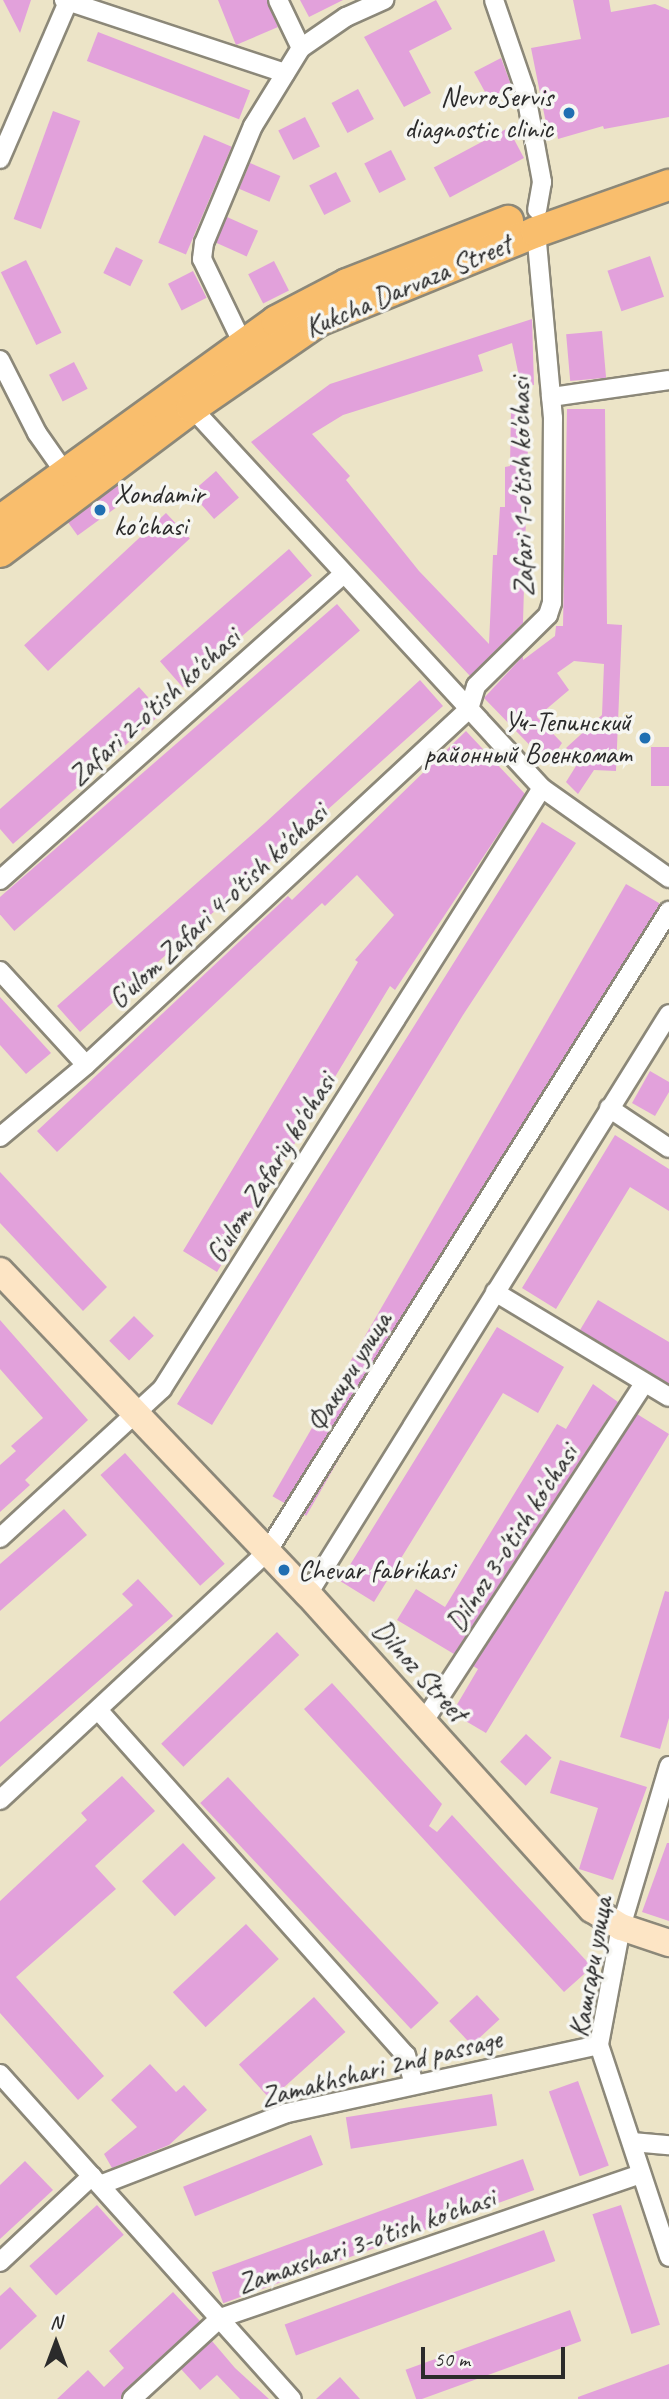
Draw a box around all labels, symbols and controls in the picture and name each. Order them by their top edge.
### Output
place label: NevroServis diagnostic clinic [404,80,553,146]
marker: NevroServis diagnostic clinic [559,103,579,123]
street label: Kukcha Darvaza Street [300,227,516,345]
street label: Zafari 1-o'tish ko'chasi [503,377,541,597]
place label: Xondamir ko'chasi [114,477,204,543]
marker: Xondamir ko'chasi [92,502,108,518]
street label: Zafari 2-o'tish ko'chasi [61,621,247,793]
place label: Уч-Тепинский районный Военкомат [424,705,631,771]
marker: Уч-Тепинский районный Военкомат [637,730,653,746]
street label: G'ulom Zafari 4-o'tish ko'chasi [102,796,334,1016]
street label: G'ulom Zafariy ko'chasi [199,1067,343,1269]
street label: Факири улица [299,1306,399,1438]
street label: Dilnoz 3-o'tish ko'chasi [439,1438,585,1638]
place label: Chevar fabrikasi [298,1553,455,1587]
marker: Chevar fabrikasi [276,1562,292,1578]
street label: Dilnoz Street [365,1613,475,1729]
street label: Кашгари улица [562,1894,620,2040]
street label: Zamakhshari 2nd passage [257,2022,505,2114]
street label: Zamaxshari 3-o'tish ko'chasi [232,2181,500,2301]
north arrow [21,2308,91,2378]
text: N [50,2310,62,2334]
scale bar [424,2332,568,2376]
text: 50 m [434,2346,470,2372]

